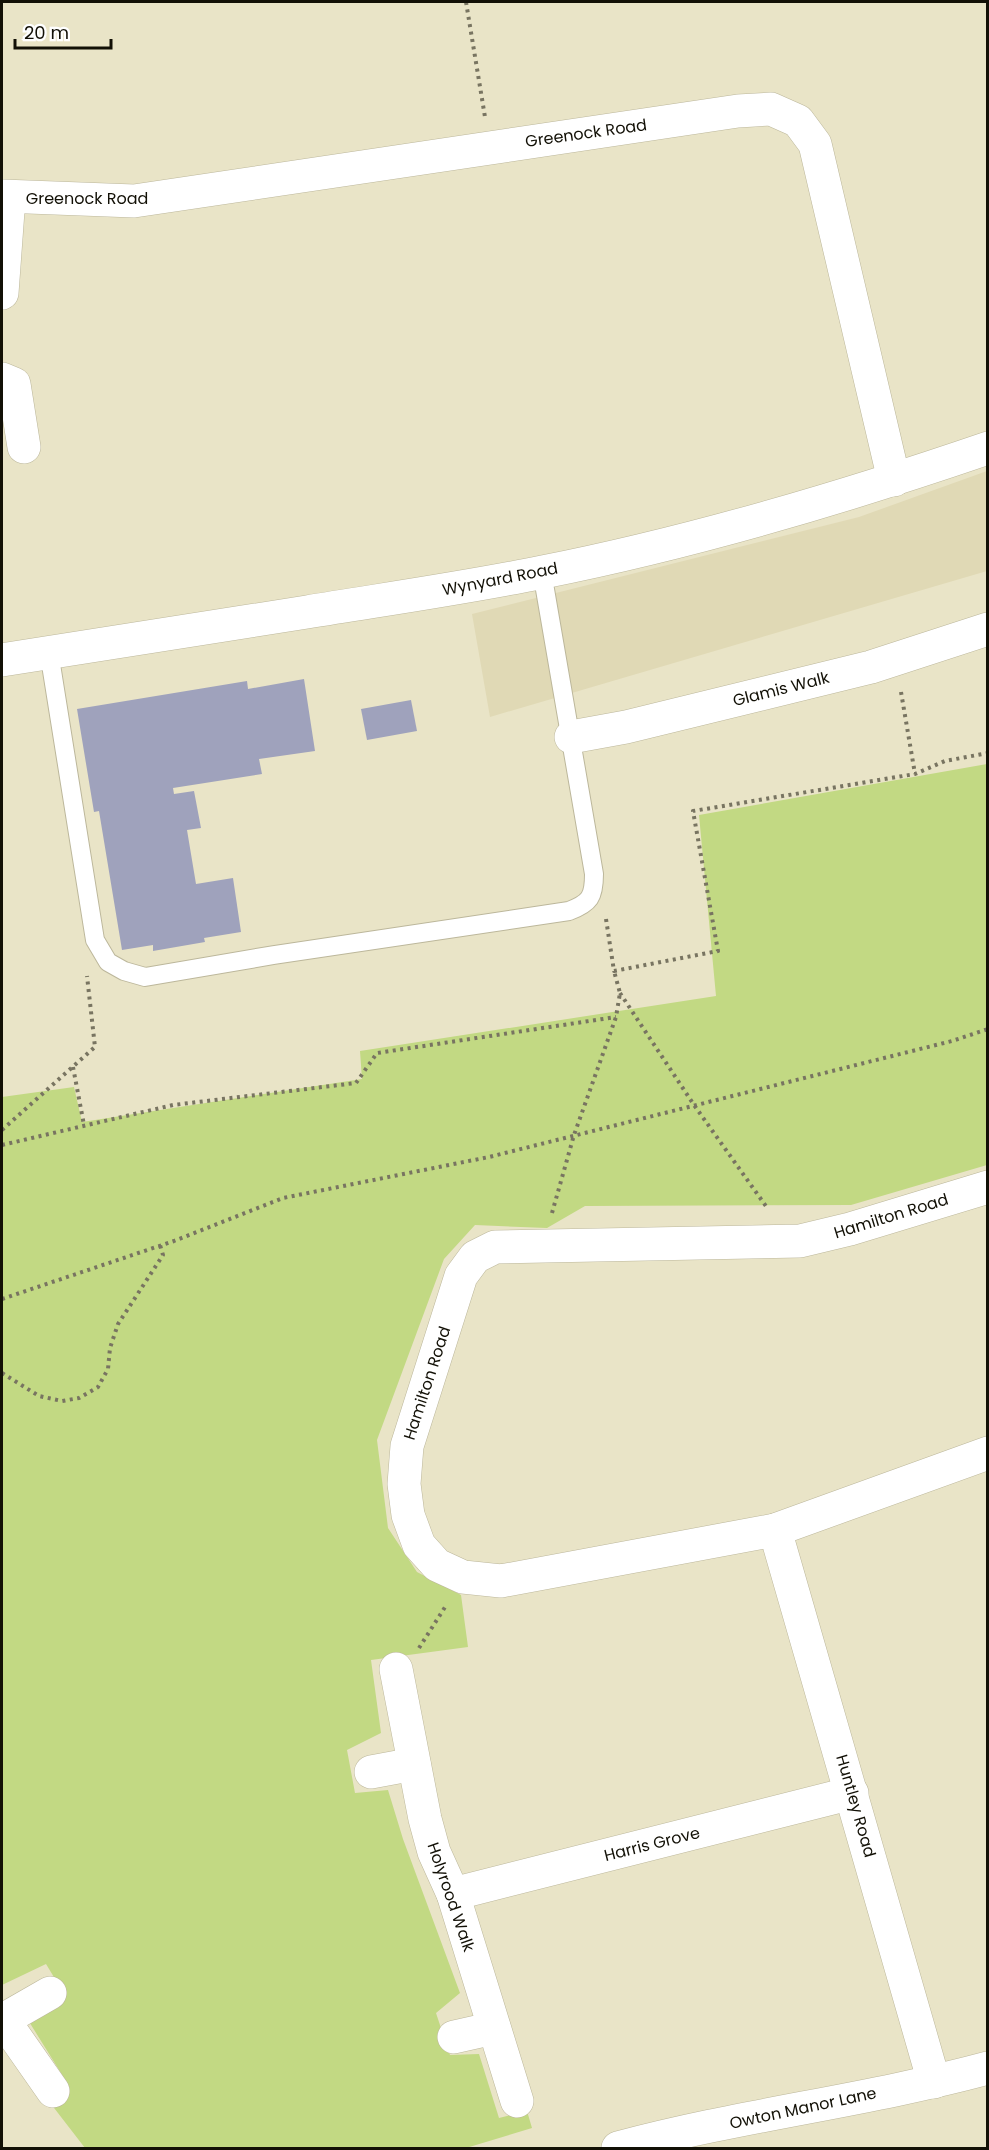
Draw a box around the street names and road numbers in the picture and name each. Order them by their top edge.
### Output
street label: Greenock Road [524,113,648,153]
street label: Greenock Road [26,187,148,210]
street label: Wynyard Road [440,557,560,601]
street label: Glamis Walk [730,666,832,712]
street label: Hamilton Road [831,1188,951,1244]
street label: Hamilton Road [398,1323,456,1443]
street label: Huntley Road [830,1752,882,1860]
street label: Harris Grove [602,1821,702,1867]
street label: Holyrood Walk [422,1839,481,1956]
street label: Owton Manor Lane [728,2081,879,2135]

